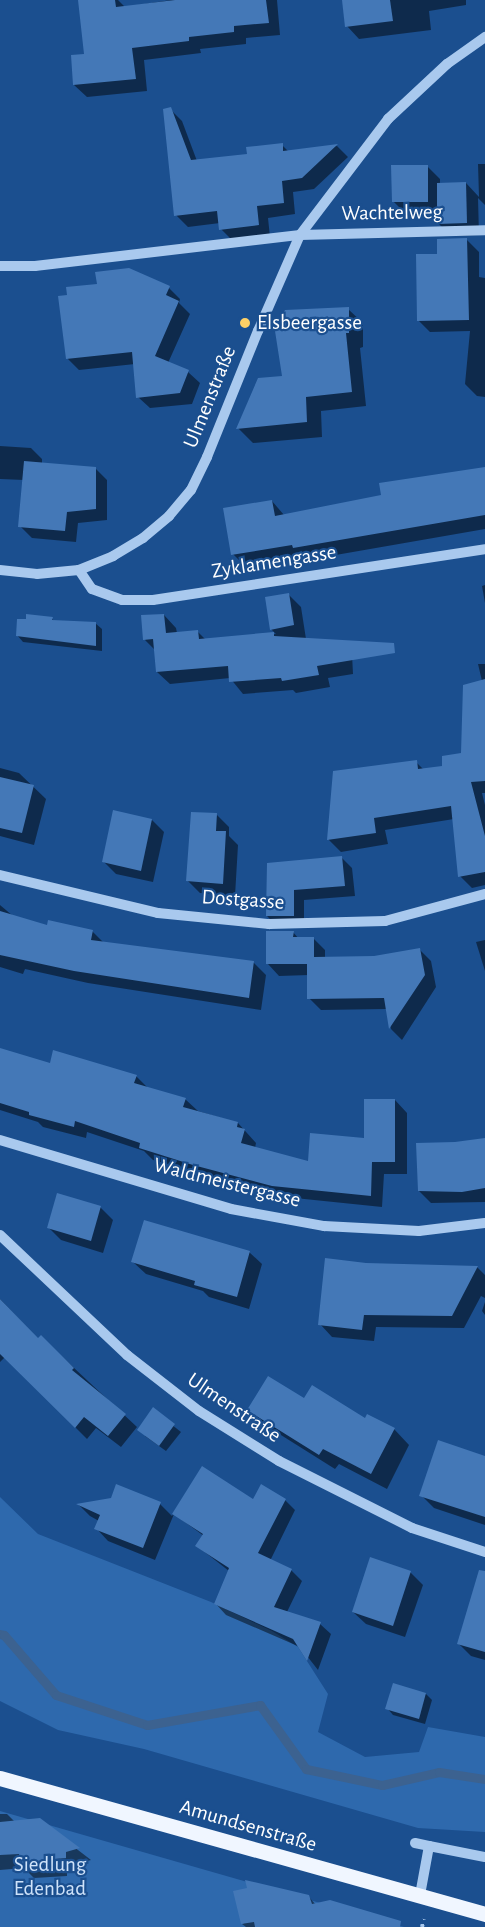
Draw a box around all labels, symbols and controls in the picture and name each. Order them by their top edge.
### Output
street label: Wachtelweg [341,200,443,226]
place label: Elsbeergasse [257,310,362,336]
marker: Elsbeergasse [238,316,252,330]
street label: Ulmenstraße [178,342,242,452]
street label: Zyklamengasse [210,540,338,584]
street label: Dostgasse [201,885,285,915]
street label: Waldmeistergasse [151,1153,303,1213]
street label: Ulmenstraße [182,1367,286,1449]
street label: Amundsenstraße [177,1794,319,1858]
park label: Siedlung Edenbad [14,1852,86,1902]

